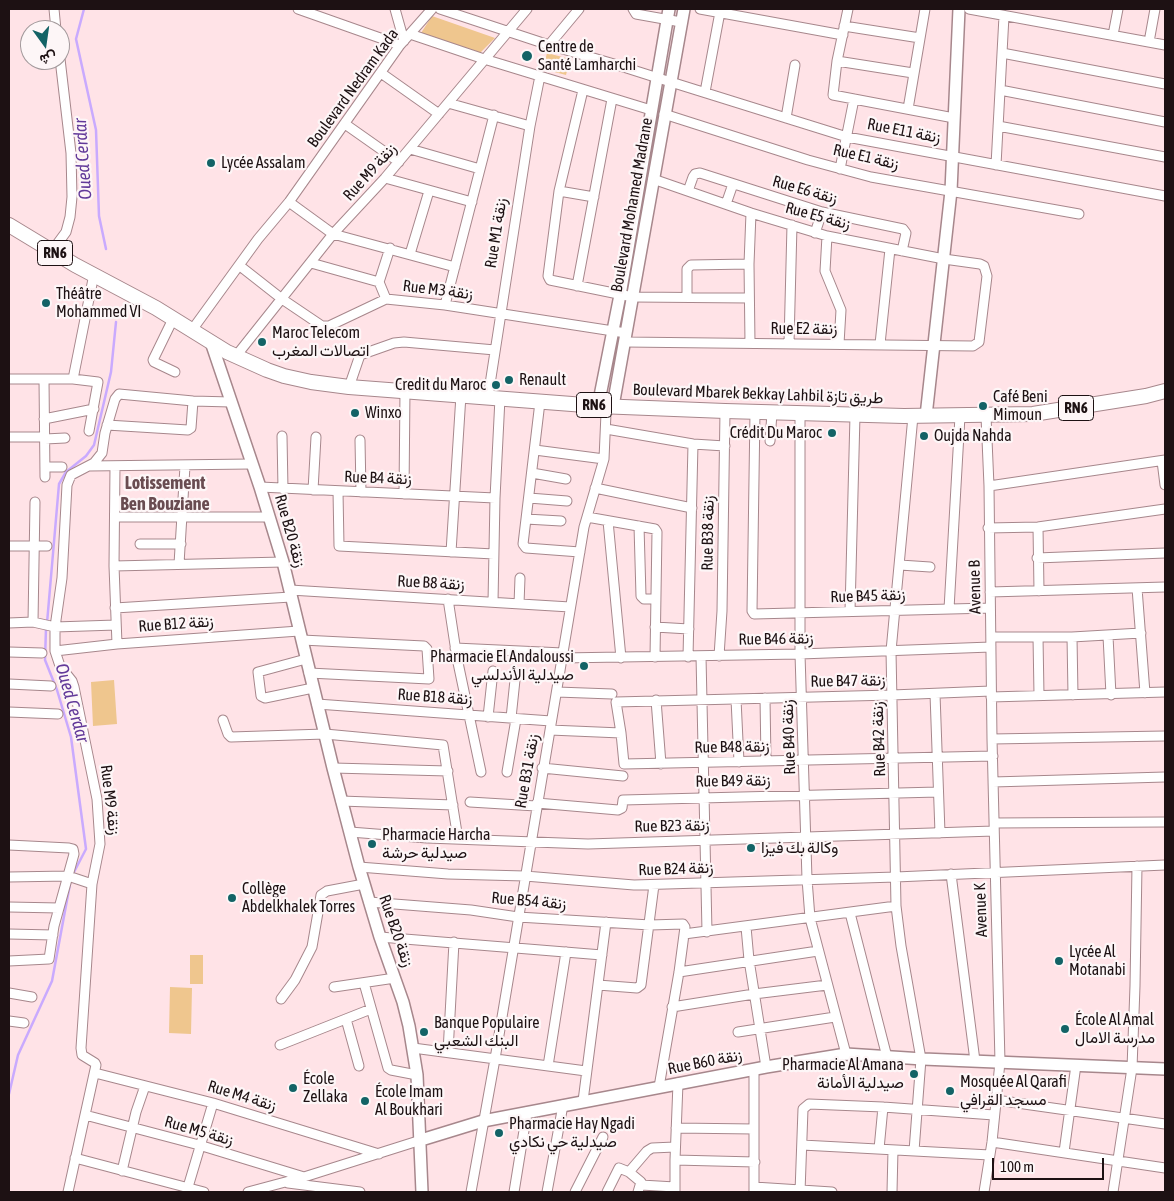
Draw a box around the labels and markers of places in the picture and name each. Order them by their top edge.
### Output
place label: Centre de Santé Lamharchi [538,37,636,75]
marker: Centre de Santé Lamharchi [520,49,534,63]
place label: Lycée Assalam [221,153,305,173]
marker: Lycée Assalam [205,157,217,169]
place label: Théâtre Mohammed VI [56,284,141,322]
marker: Théâtre Mohammed VI [40,297,52,309]
place label: Maroc Telecom اتصالات المغرب [272,323,369,361]
marker: Maroc Telecom اتصالات المغرب [256,336,268,348]
place label: Renault [519,370,566,390]
marker: Renault [503,374,515,386]
place label: Credit du Maroc [395,375,486,395]
marker: Credit du Maroc [490,379,502,391]
place label: Café Beni Mimoun [993,387,1048,425]
marker: Café Beni Mimoun [977,400,989,412]
place label: Winxo [365,403,402,423]
marker: Winxo [349,407,361,419]
place label: Crédit Du Maroc [730,423,822,443]
place label: Oujda Nahda [934,426,1012,446]
marker: Crédit Du Maroc [826,427,838,439]
marker: Oujda Nahda [918,430,930,442]
place label: Pharmacie El Andaloussi صيدلية الأندلسي [430,647,574,685]
marker: Pharmacie El Andaloussi صيدلية الأندلسي [578,660,590,672]
place label: Pharmacie Harcha صيدلية حرشة [382,825,490,863]
marker: Pharmacie Harcha صيدلية حرشة [366,838,378,850]
place label: وكالة بك فيزا [761,838,838,858]
marker: وكالة بك فيزا [745,842,757,854]
place label: Collège Abdelkhalek Torres [242,879,355,917]
marker: Collège Abdelkhalek Torres [226,892,238,904]
place label: Lycée Al Motanabi [1069,942,1126,980]
marker: Lycée Al Motanabi [1053,955,1065,967]
place label: École Al Amal مدرسة الامال [1075,1010,1155,1048]
place label: Banque Populaire البنك الشعبي [434,1013,539,1051]
marker: École Al Amal مدرسة الامال [1059,1023,1071,1035]
marker: Banque Populaire البنك الشعبي [418,1026,430,1038]
place label: Pharmacie Al Amana صيدلية الأمانة [782,1055,904,1093]
marker: Pharmacie Al Amana صيدلية الأمانة [908,1068,920,1080]
place label: École Zellaka [303,1069,348,1107]
place label: Mosquée Al Qarafi مسجد القرافي [960,1072,1067,1110]
marker: École Zellaka [287,1082,299,1094]
place label: École Imam Al Boukhari [375,1082,443,1120]
marker: Mosquée Al Qarafi مسجد القرافي [944,1085,956,1097]
marker: École Imam Al Boukhari [359,1095,371,1107]
place label: Pharmacie Hay Ngadi صيدلية حي نكادي [509,1114,635,1152]
marker: Pharmacie Hay Ngadi صيدلية حي نكادي [493,1127,505,1139]

